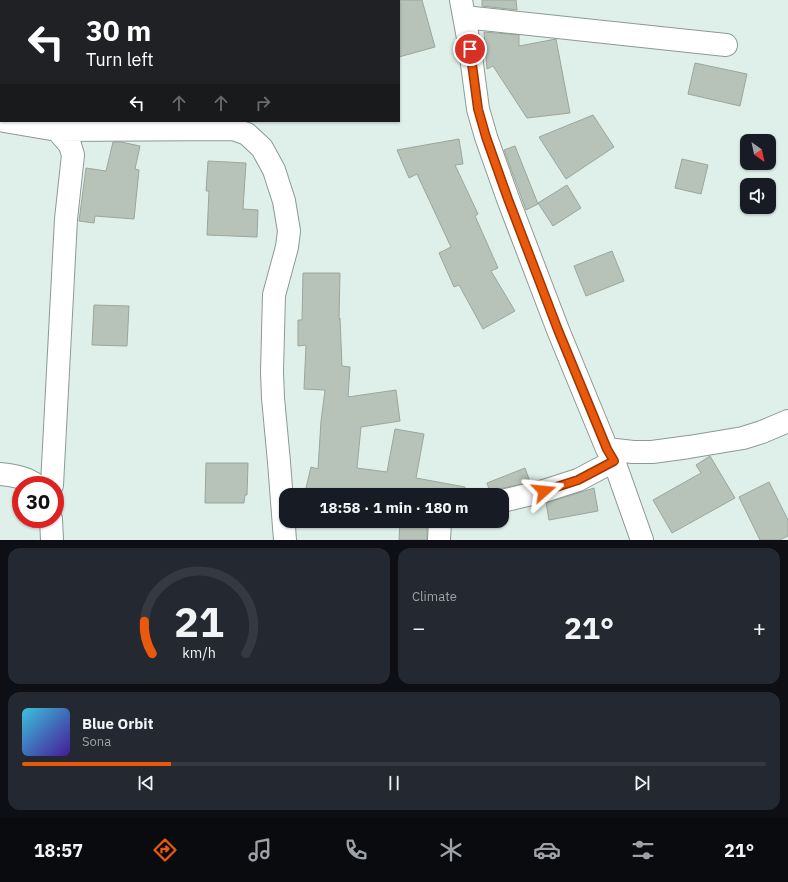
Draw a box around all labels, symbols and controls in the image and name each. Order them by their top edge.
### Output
text: 30 m [86,12,151,49]
icon: left [20,16,72,68]
pin [453,32,487,66]
icon: arrive [459,38,481,60]
text: Turn left [86,48,154,71]
icon: left [126,92,148,114]
icon: ahead [168,92,190,114]
icon: ahead [210,92,232,114]
icon: right [252,92,274,114]
north arrow [740,134,776,170]
map controls [740,134,776,214]
button: sound [740,178,776,214]
position arrow [523,470,565,512]
speed limit sign: 30 [12,476,64,528]
text: 18:58 · 1 min · 180 m [320,498,468,517]
text: Climate [412,588,457,605]
text: 21 [174,594,224,648]
text: 21° [564,608,614,647]
text: − [412,613,425,642]
text: + [753,613,766,642]
text: km/h [182,643,216,662]
text: Blue Orbit [82,714,153,733]
text: Sona [82,733,111,750]
icon: previous [135,772,157,794]
icon: pause [383,772,405,794]
icon: next [631,772,653,794]
icon: directions [151,836,179,864]
icon: music [246,836,274,864]
icon: phone [342,836,370,864]
icon: climate [437,836,465,864]
icon: car [533,836,561,864]
icon: filters [629,836,657,864]
text: 18:57 [34,839,83,862]
text: 21° [724,839,754,862]

